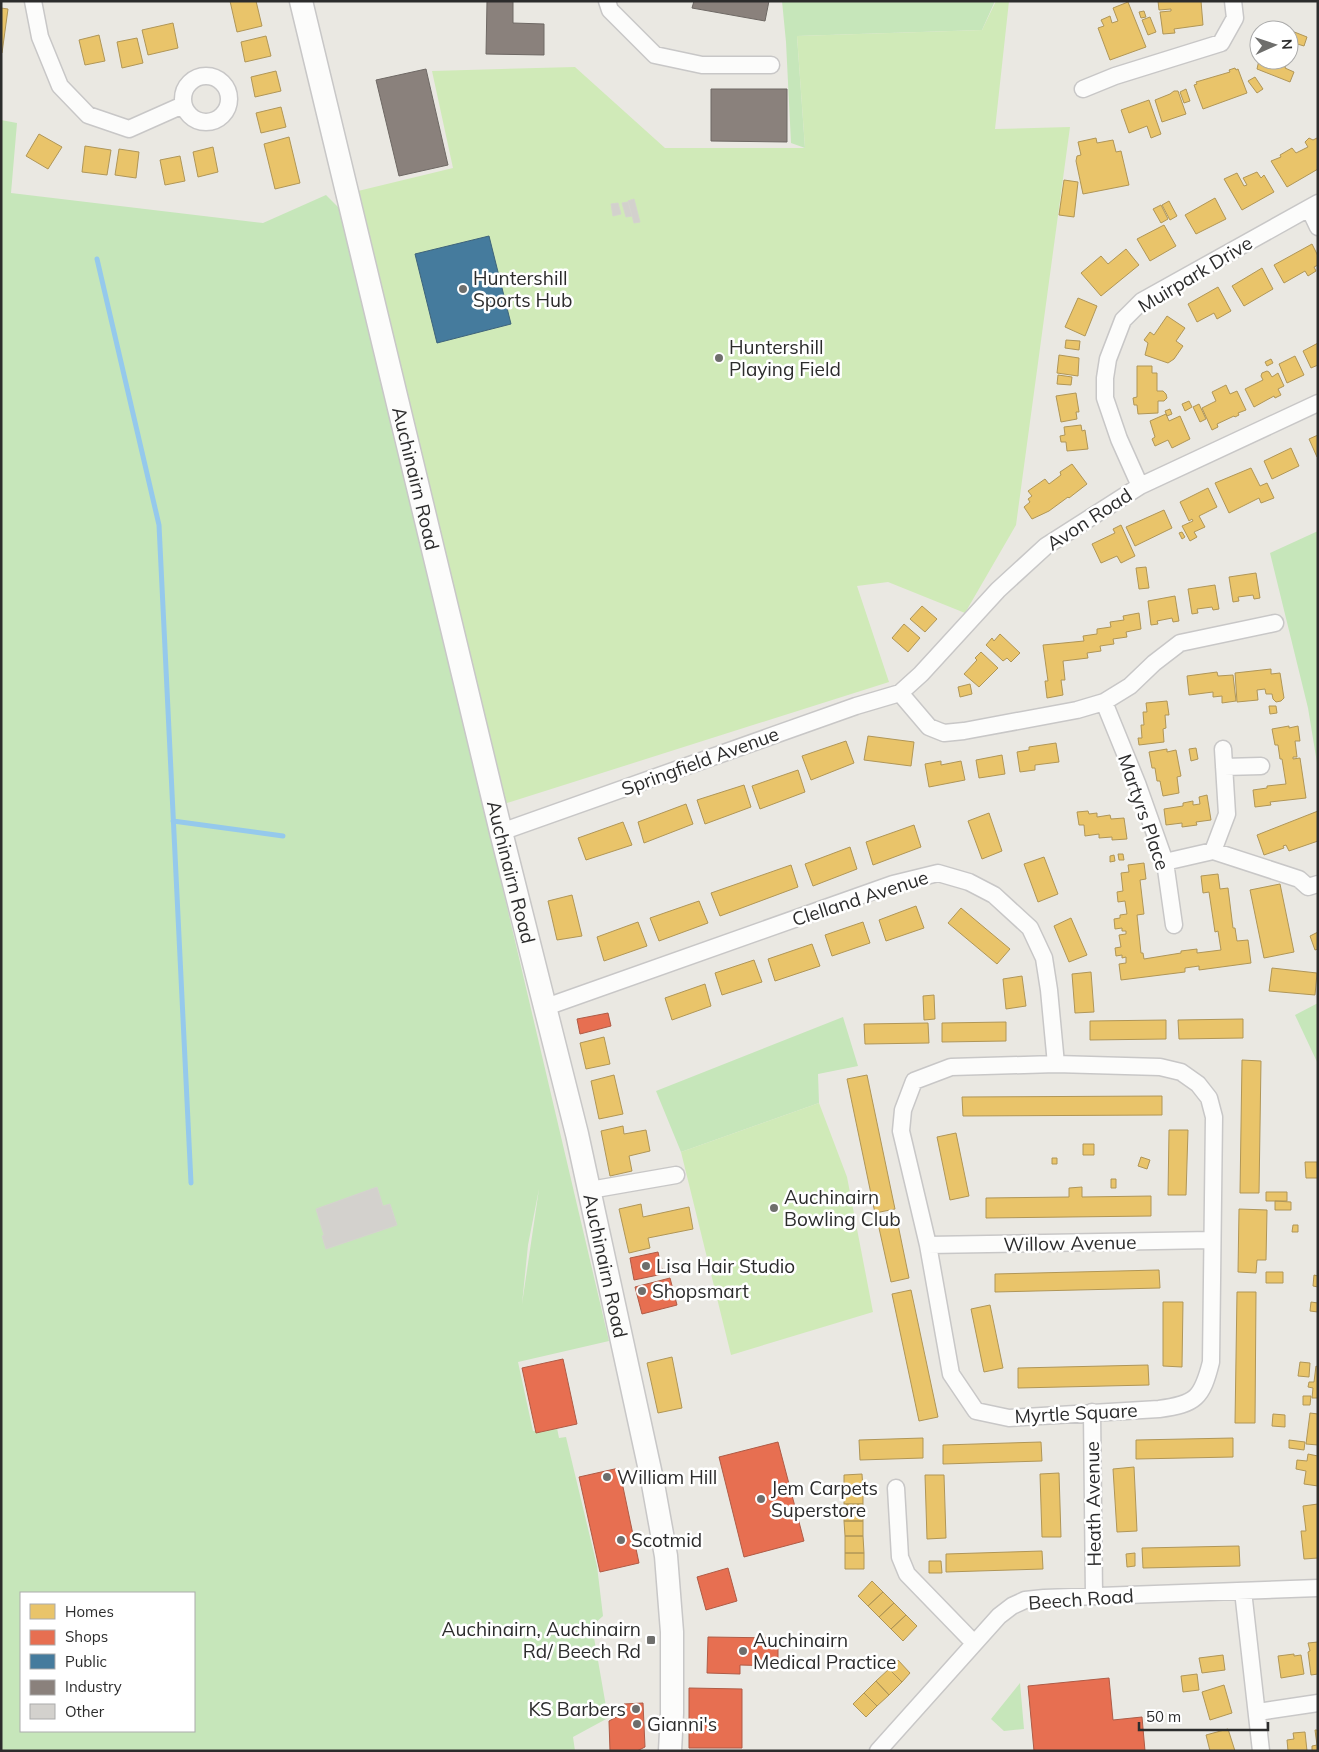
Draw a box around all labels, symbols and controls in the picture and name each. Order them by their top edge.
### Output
north arrow [1249,20,1299,70]
text: N [1278,39,1296,50]
street label: Muirpark Drive [1134,230,1256,318]
place label: Huntershill Sports Hub [473,266,572,312]
marker: Huntershill Sports Hub [457,283,469,295]
place label: Huntershill Playing Field [729,335,841,381]
marker: Huntershill Playing Field [713,352,725,364]
street label: Auchinairn Road [387,404,445,552]
street label: Avon Road [1042,483,1136,555]
street label: Springfield Avenue [618,721,782,801]
street label: Martyrs Place [1113,751,1175,873]
street label: Auchinairn Road [482,798,541,946]
street label: Clelland Avenue [789,865,931,931]
place label: Auchinairn Bowling Club [784,1185,901,1231]
street label: Auchinairn Road [578,1192,633,1340]
marker: Auchinairn Bowling Club [768,1202,780,1214]
street label: Willow Avenue [1003,1230,1137,1256]
place label: Lisa Hair Studio [656,1254,795,1278]
marker: Lisa Hair Studio [640,1260,652,1272]
place label: Shopsmart [652,1279,749,1303]
marker: Shopsmart [636,1285,648,1297]
street label: Myrtle Square [1014,1398,1138,1428]
street label: Heath Avenue [1080,1441,1106,1567]
place label: William Hill [617,1465,717,1489]
marker: William Hill [601,1471,613,1483]
place label: Jem Carpets Superstore [771,1476,878,1522]
marker: Jem Carpets Superstore [755,1493,767,1505]
place label: Scotmid [631,1528,702,1552]
marker: Scotmid [615,1534,627,1546]
street label: Beech Road [1027,1583,1135,1615]
legend [20,1592,195,1732]
text: Homes [65,1602,114,1621]
place label: Auchinairn, Auchinairn Rd/ Beech Rd [442,1617,641,1663]
text: Shops [65,1627,108,1646]
place label: Auchinairn Medical Practice [753,1628,896,1674]
marker: Auchinairn, Auchinairn Rd/ Beech Rd [645,1634,657,1646]
marker: Auchinairn Medical Practice [737,1645,749,1657]
text: Public [65,1652,107,1671]
text: Industry [65,1677,122,1696]
place label: KS Barbers [528,1697,626,1721]
scale bar [1139,1700,1268,1732]
text: Other [65,1702,105,1721]
marker: KS Barbers [630,1703,642,1715]
text: 50 m [1146,1707,1181,1726]
place label: Gianni's [647,1712,717,1736]
marker: Gianni's [631,1718,643,1730]

